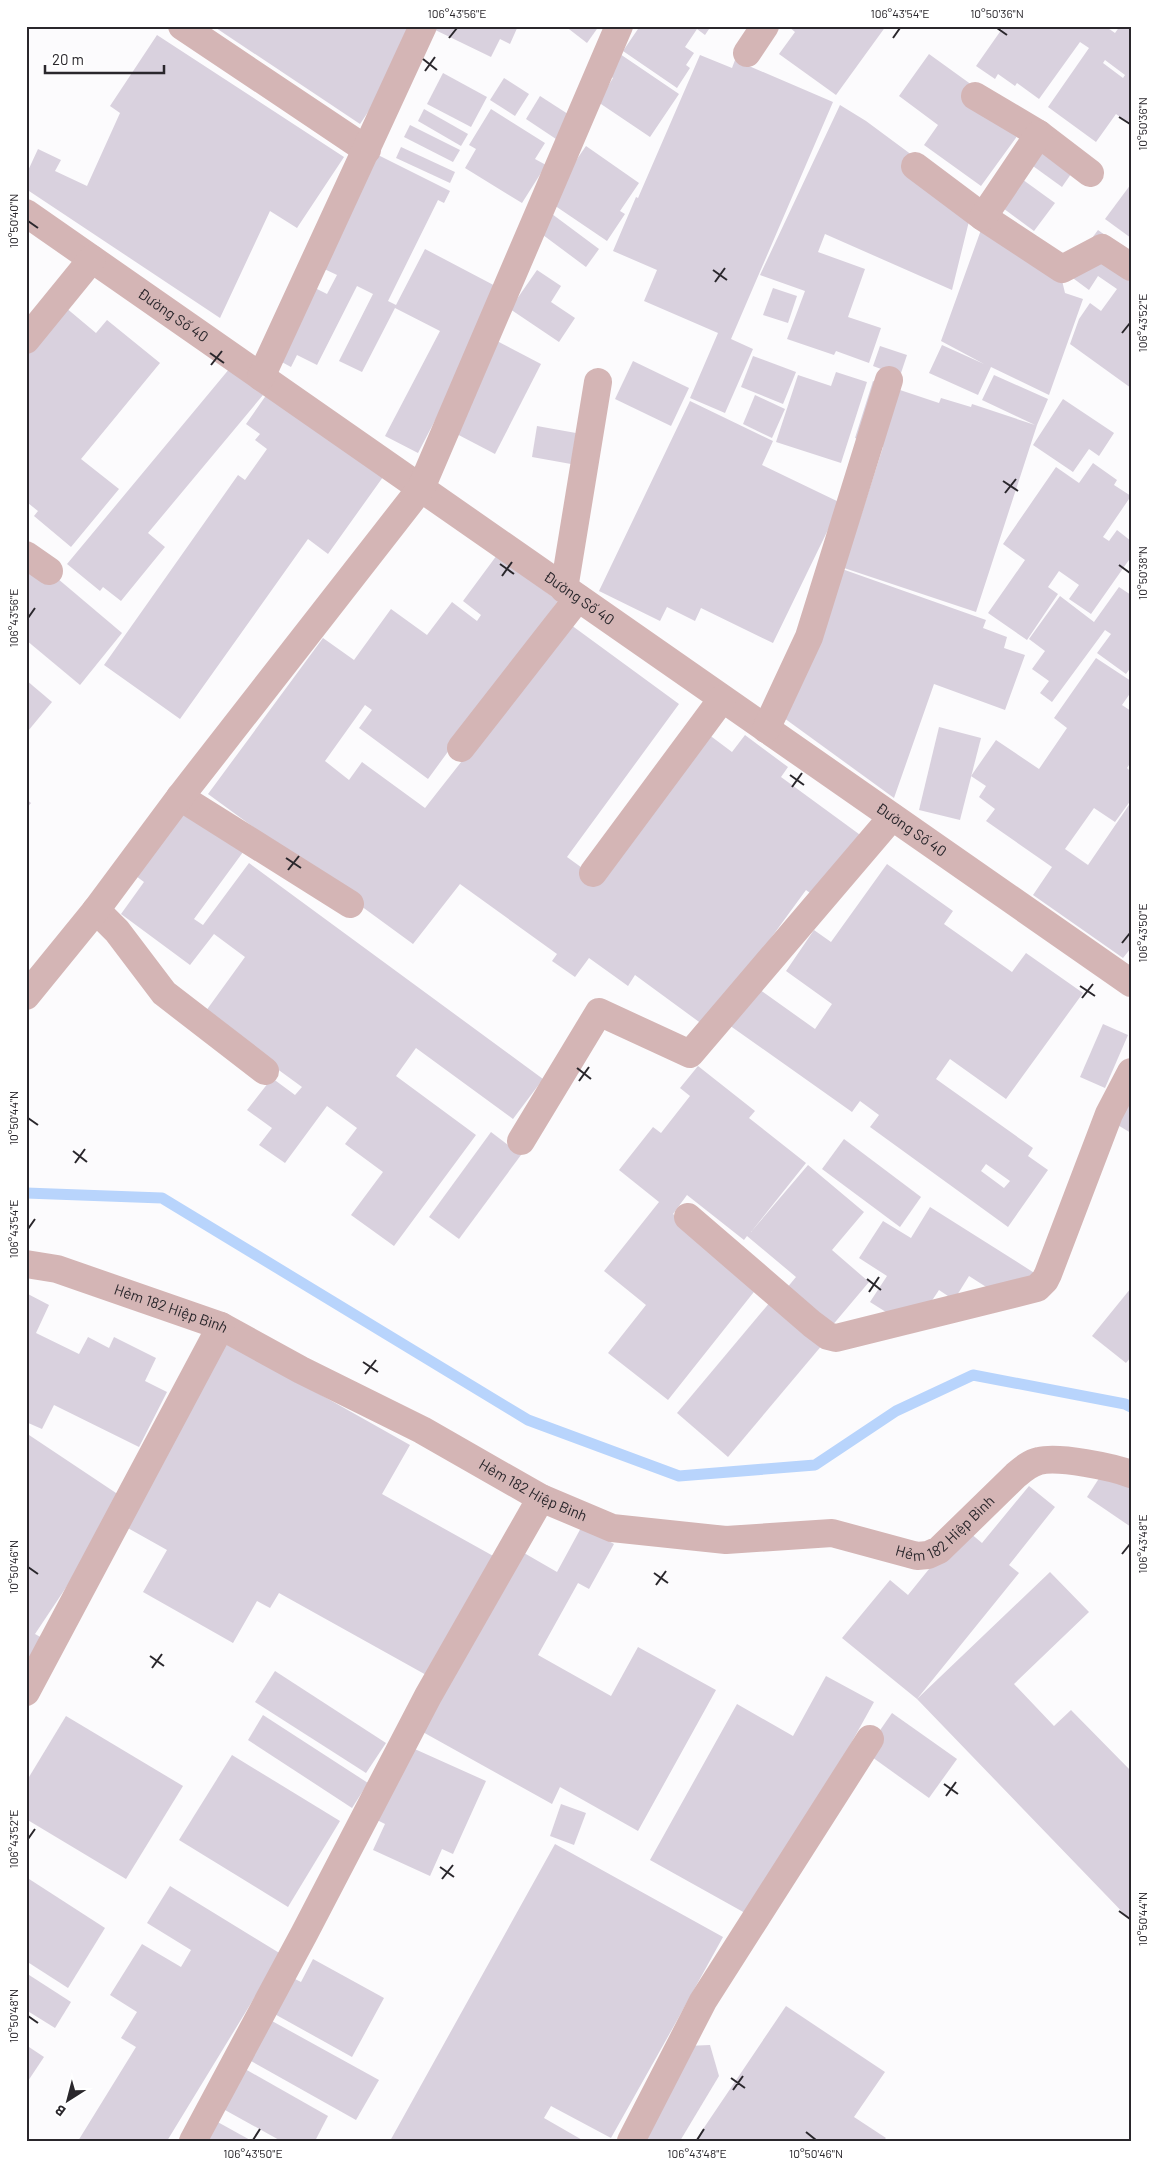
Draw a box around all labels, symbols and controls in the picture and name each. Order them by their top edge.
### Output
text: 106°43'56"E [428,6,486,20]
text: 106°43'54"E [870,6,930,20]
text: 10°50'36"N [970,6,1024,20]
scale bar [45,42,164,74]
text: 20 m [52,50,84,68]
text: 10°50'36"N [1135,97,1149,151]
text: 10°50'40"N [6,194,20,248]
street label: Đường Số 40 [135,284,212,345]
text: 106°43'52"E [1135,293,1149,353]
text: 10°50'38"N [1135,546,1149,600]
street label: Đường Số 40 [541,567,618,628]
text: 106°43'56"E [6,589,20,647]
street label: Đường Số 40 [873,798,951,860]
text: 106°43'50"E [1135,903,1149,963]
text: 10°50'44"N [6,1091,20,1145]
text: 106°43'54"E [6,1199,20,1259]
street label: Hẻm 182 Hiệp Bình [112,1280,232,1336]
street label: Hẻm 182 Hiệp Bình [476,1455,590,1524]
street label: Hẻm 182 Hiệp Bình [894,1491,998,1564]
text: 106°43'48"E [1135,1514,1149,1574]
text: 10°50'46"N [6,1540,20,1594]
text: 106°43'52"E [6,1809,20,1869]
text: 10°50'44"N [1135,1892,1149,1946]
text: 10°50'48"N [6,1989,20,2043]
north arrow [42,2074,92,2124]
text: B [52,2101,69,2120]
text: 106°43'50"E [223,2146,283,2160]
text: 106°43'48"E [667,2146,727,2160]
text: 10°50'46"N [789,2146,843,2160]

